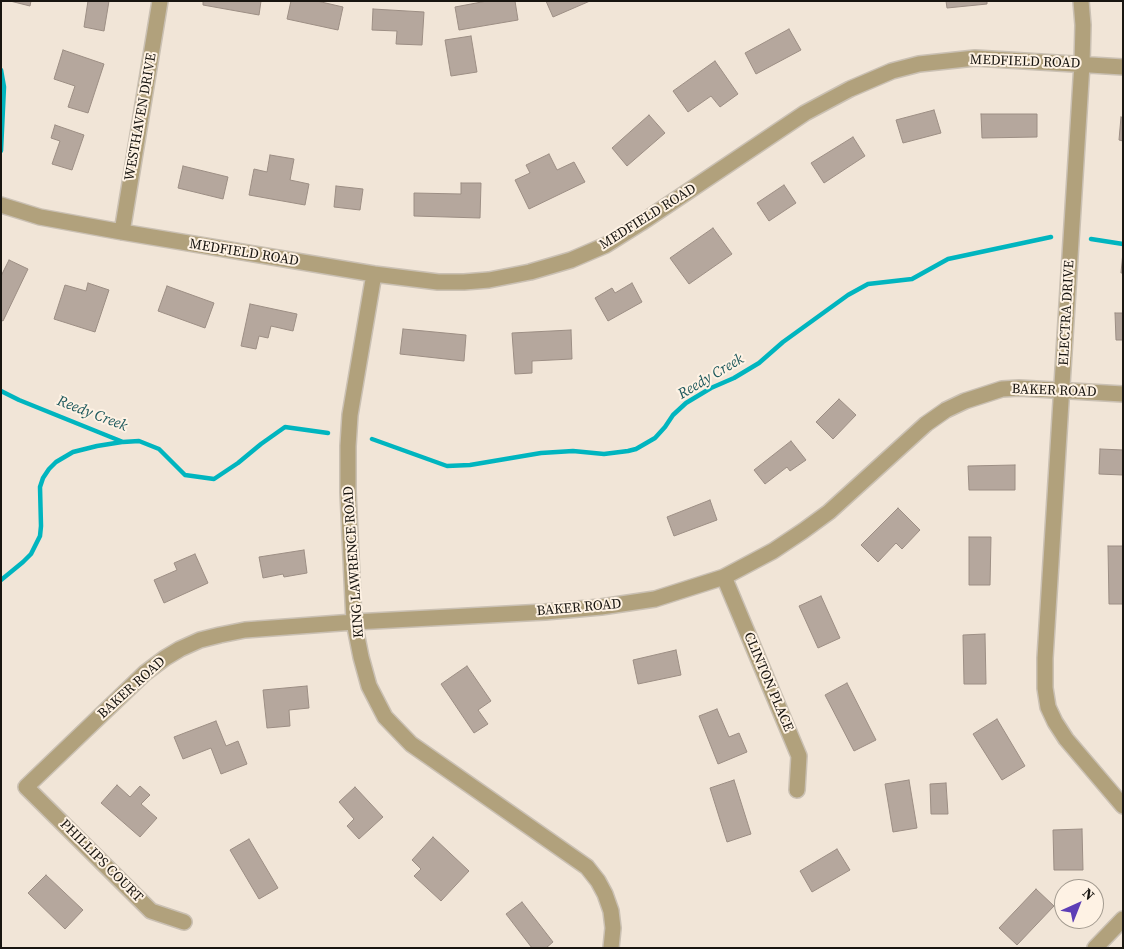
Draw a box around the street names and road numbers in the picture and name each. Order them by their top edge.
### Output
street label: WESTHAVEN DRIVE [122,52,160,182]
street label: MEDFIELD ROAD [969,52,1081,72]
street label: MEDFIELD ROAD [597,181,699,253]
street label: MEDFIELD ROAD [188,236,300,270]
street label: ELECTRA DRIVE [1056,260,1078,366]
street label: BAKER ROAD [1011,381,1097,401]
street label: KING LAWRENCE ROAD [340,485,368,639]
street label: BAKER ROAD [536,596,622,620]
street label: CLINTON PLACE [739,630,797,734]
street label: BAKER ROAD [95,653,169,723]
street label: PHILLIPS COURT [56,816,146,906]

